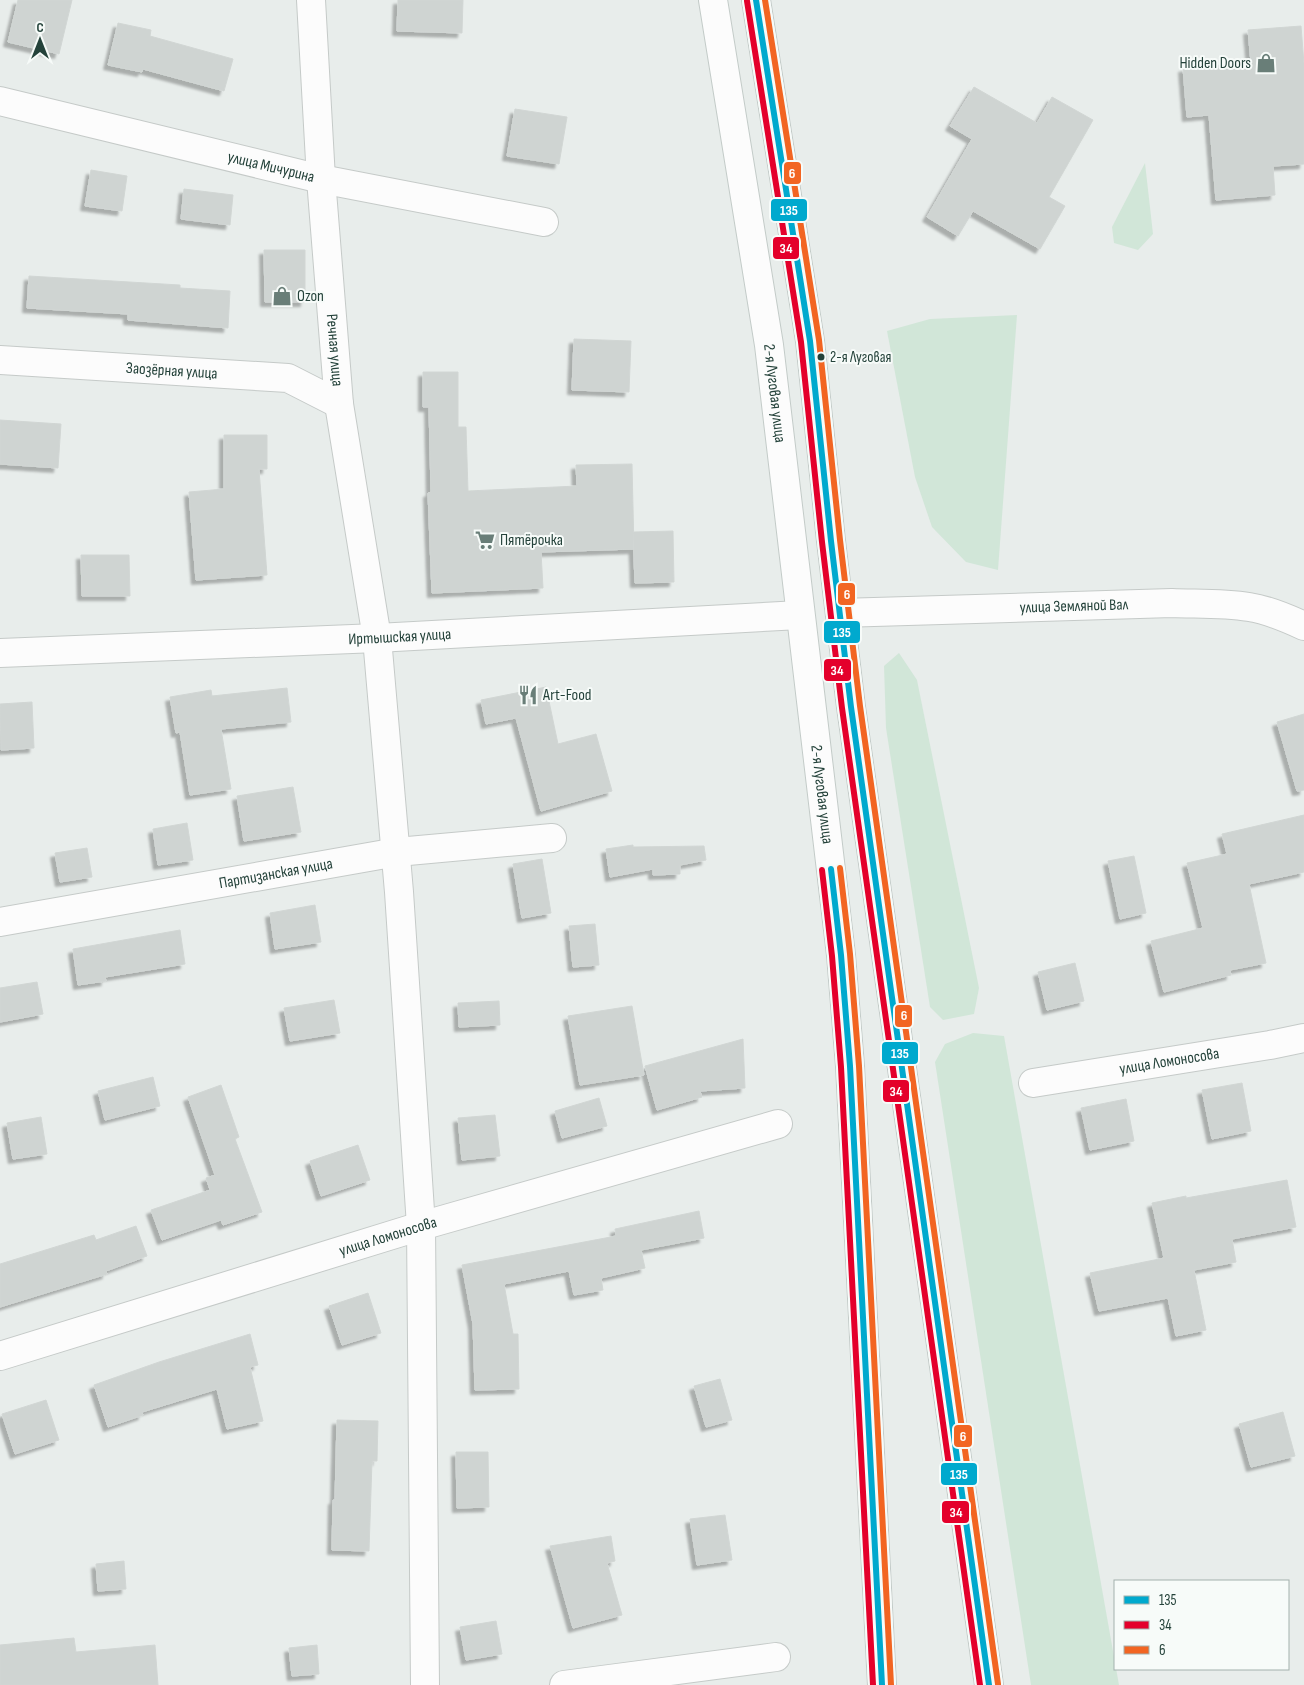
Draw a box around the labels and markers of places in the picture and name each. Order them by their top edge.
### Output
shop icon: Hidden Doors [1255,52,1277,74]
place label: Hidden Doors [1179,54,1251,73]
shop icon: Ozon [271,285,293,307]
place label: Ozon [297,287,324,306]
place label: 2-я Луговая [830,348,891,367]
marker: 2-я Луговая [816,352,826,362]
supermarket icon: Пятёрочка [474,529,496,551]
place label: Пятёрочка [500,531,563,550]
restaurant icon: Art-Food [517,684,539,706]
place label: Art-Food [542,686,591,705]

